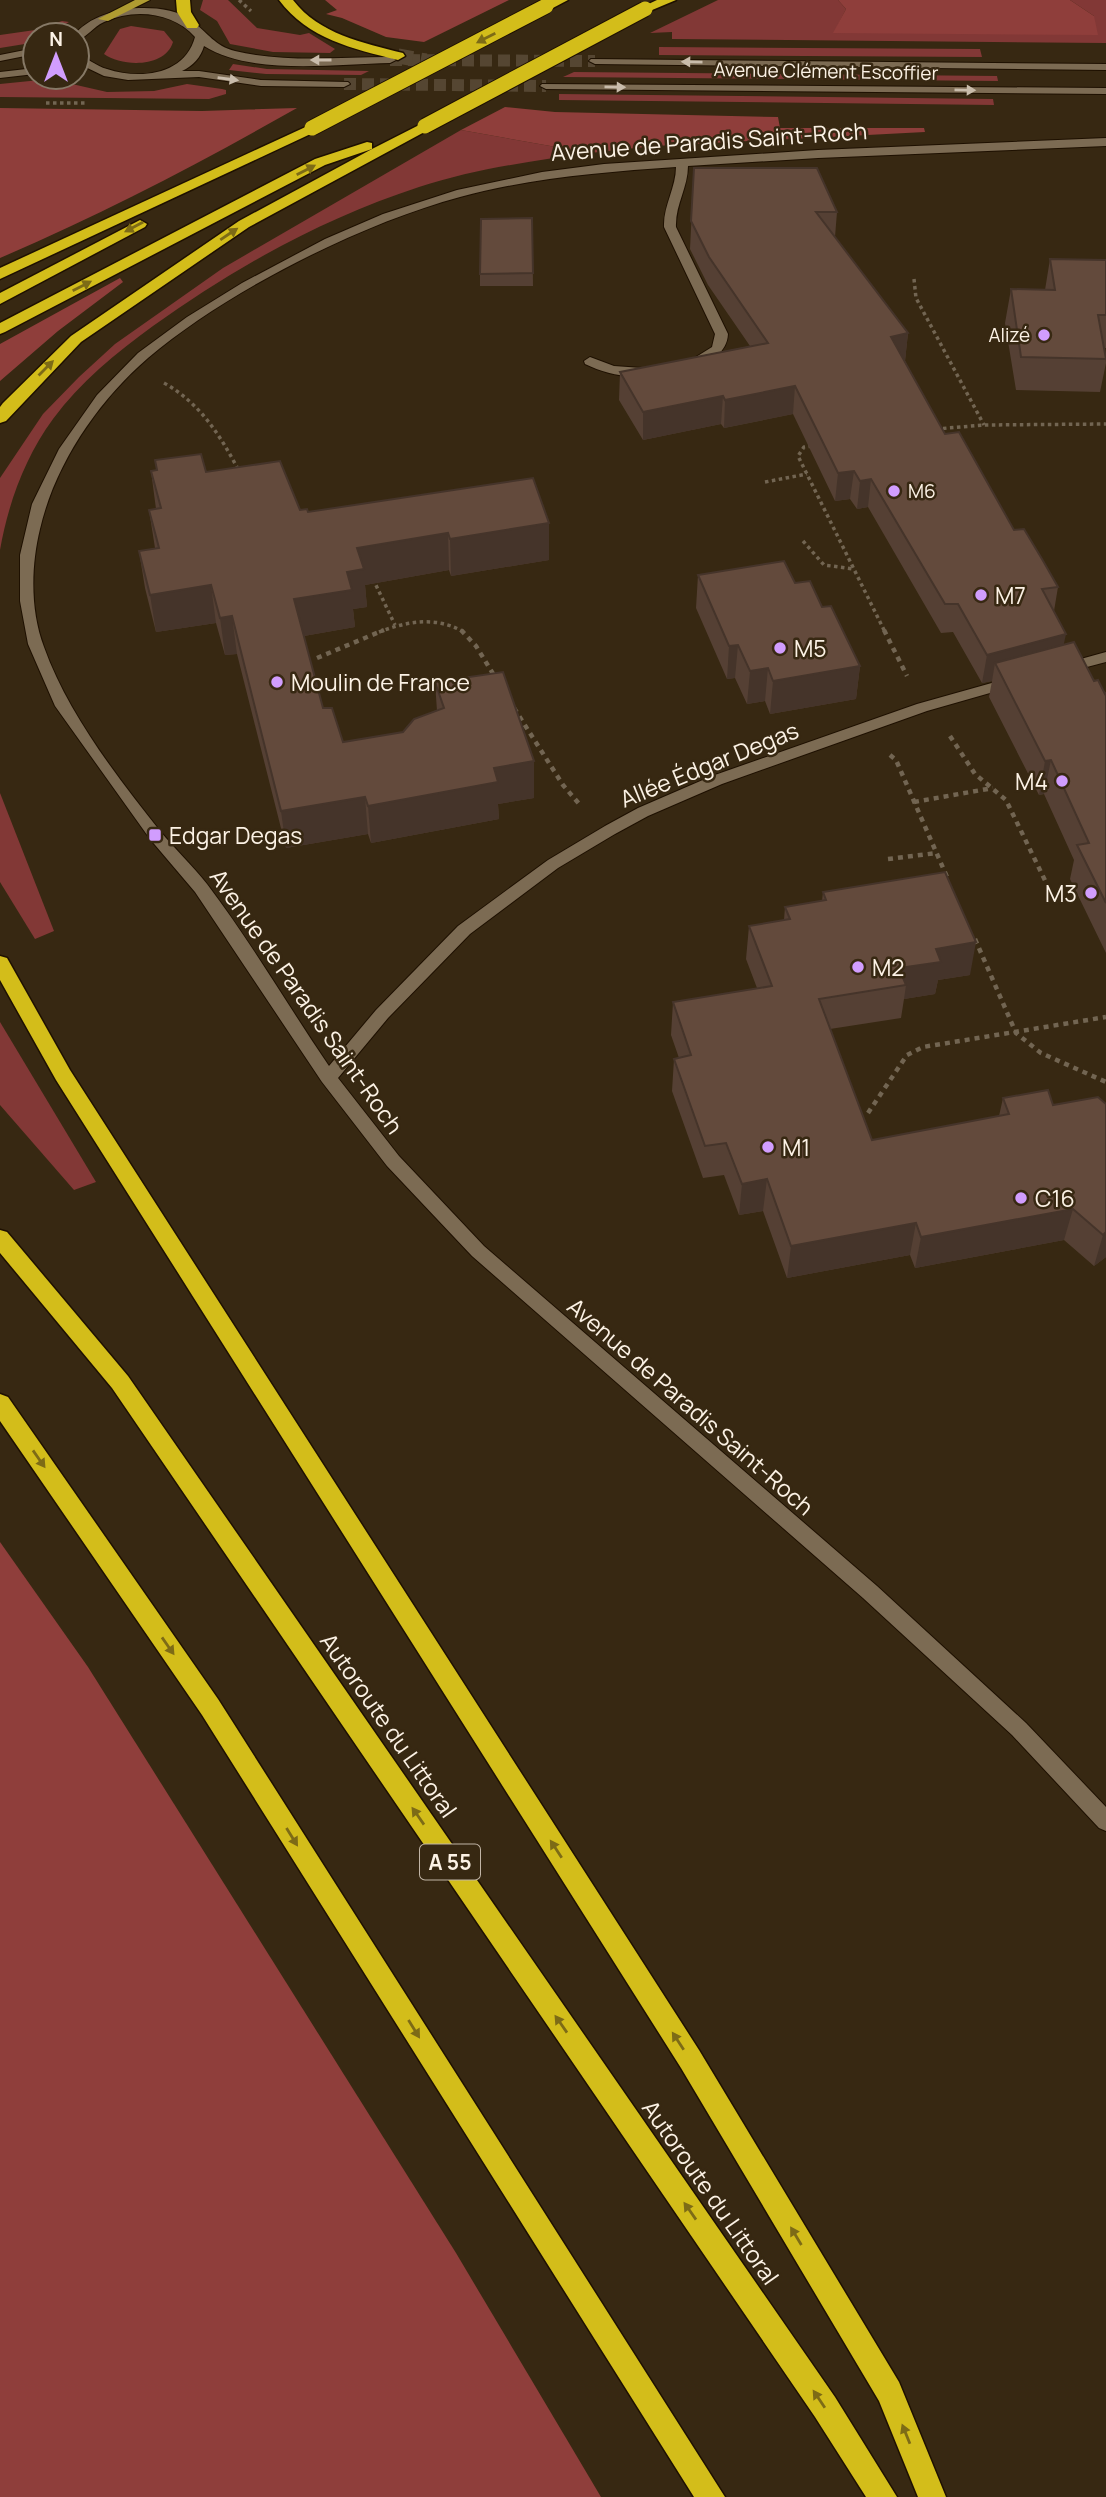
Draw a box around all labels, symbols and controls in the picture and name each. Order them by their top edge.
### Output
north arrow [21,21,91,91]
text: N [49,26,63,52]
one-way arrow [476,32,496,43]
one-way arrow [310,54,332,66]
street label: Avenue Clément Escoffier [713,56,939,86]
one-way arrow [681,57,703,68]
one-way arrow [217,74,239,85]
one-way arrow [604,81,626,93]
one-way arrow [954,84,976,96]
street label: Avenue de Paradis Saint-Roch [550,114,868,168]
one-way arrow [296,164,316,175]
one-way arrow [124,221,144,233]
one-way arrow [220,227,238,241]
one-way arrow [72,280,92,292]
place label: Alizé [988,322,1030,348]
marker: Alizé [1036,327,1052,343]
one-way arrow [38,360,55,377]
place label: M6 [908,478,936,504]
marker: M6 [886,483,902,499]
place label: M7 [995,579,1026,611]
marker: M7 [973,587,989,603]
place label: M5 [794,632,827,664]
marker: M5 [772,640,788,656]
place label: Moulin de France [291,666,470,698]
marker: Moulin de France [269,674,285,690]
street label: Allée Édgar Degas [615,714,803,814]
place label: M4 [1015,765,1048,797]
marker: M4 [1054,773,1070,789]
place label: Edgar Degas [169,819,302,851]
marker: Edgar Degas [147,827,163,843]
street label: Avenue de Paradis Saint-Roch [203,862,411,1140]
place label: M3 [1045,877,1077,909]
marker: M3 [1083,885,1099,901]
place label: M2 [872,951,904,983]
marker: M2 [850,959,866,975]
place label: M1 [782,1131,810,1163]
marker: M1 [760,1139,776,1155]
place label: C16 [1035,1182,1075,1214]
marker: C16 [1013,1190,1029,1206]
street label: Avenue de Paradis Saint-Roch [561,1290,821,1522]
one-way arrow [32,1450,46,1468]
street label: Autoroute du Littoral [313,1626,465,1824]
one-way arrow [161,1637,175,1655]
one-way arrow [411,1807,425,1825]
one-way arrow [286,1827,299,1847]
one-way arrow [550,1839,563,1858]
road number: A 55 [420,1844,480,1880]
one-way arrow [554,2015,568,2033]
one-way arrow [408,2019,421,2039]
one-way arrow [672,2031,685,2050]
street label: Autoroute du Littoral [635,2093,787,2291]
one-way arrow [683,2202,697,2220]
one-way arrow [789,2226,802,2245]
one-way arrow [813,2389,826,2408]
one-way arrow [901,2423,912,2444]

